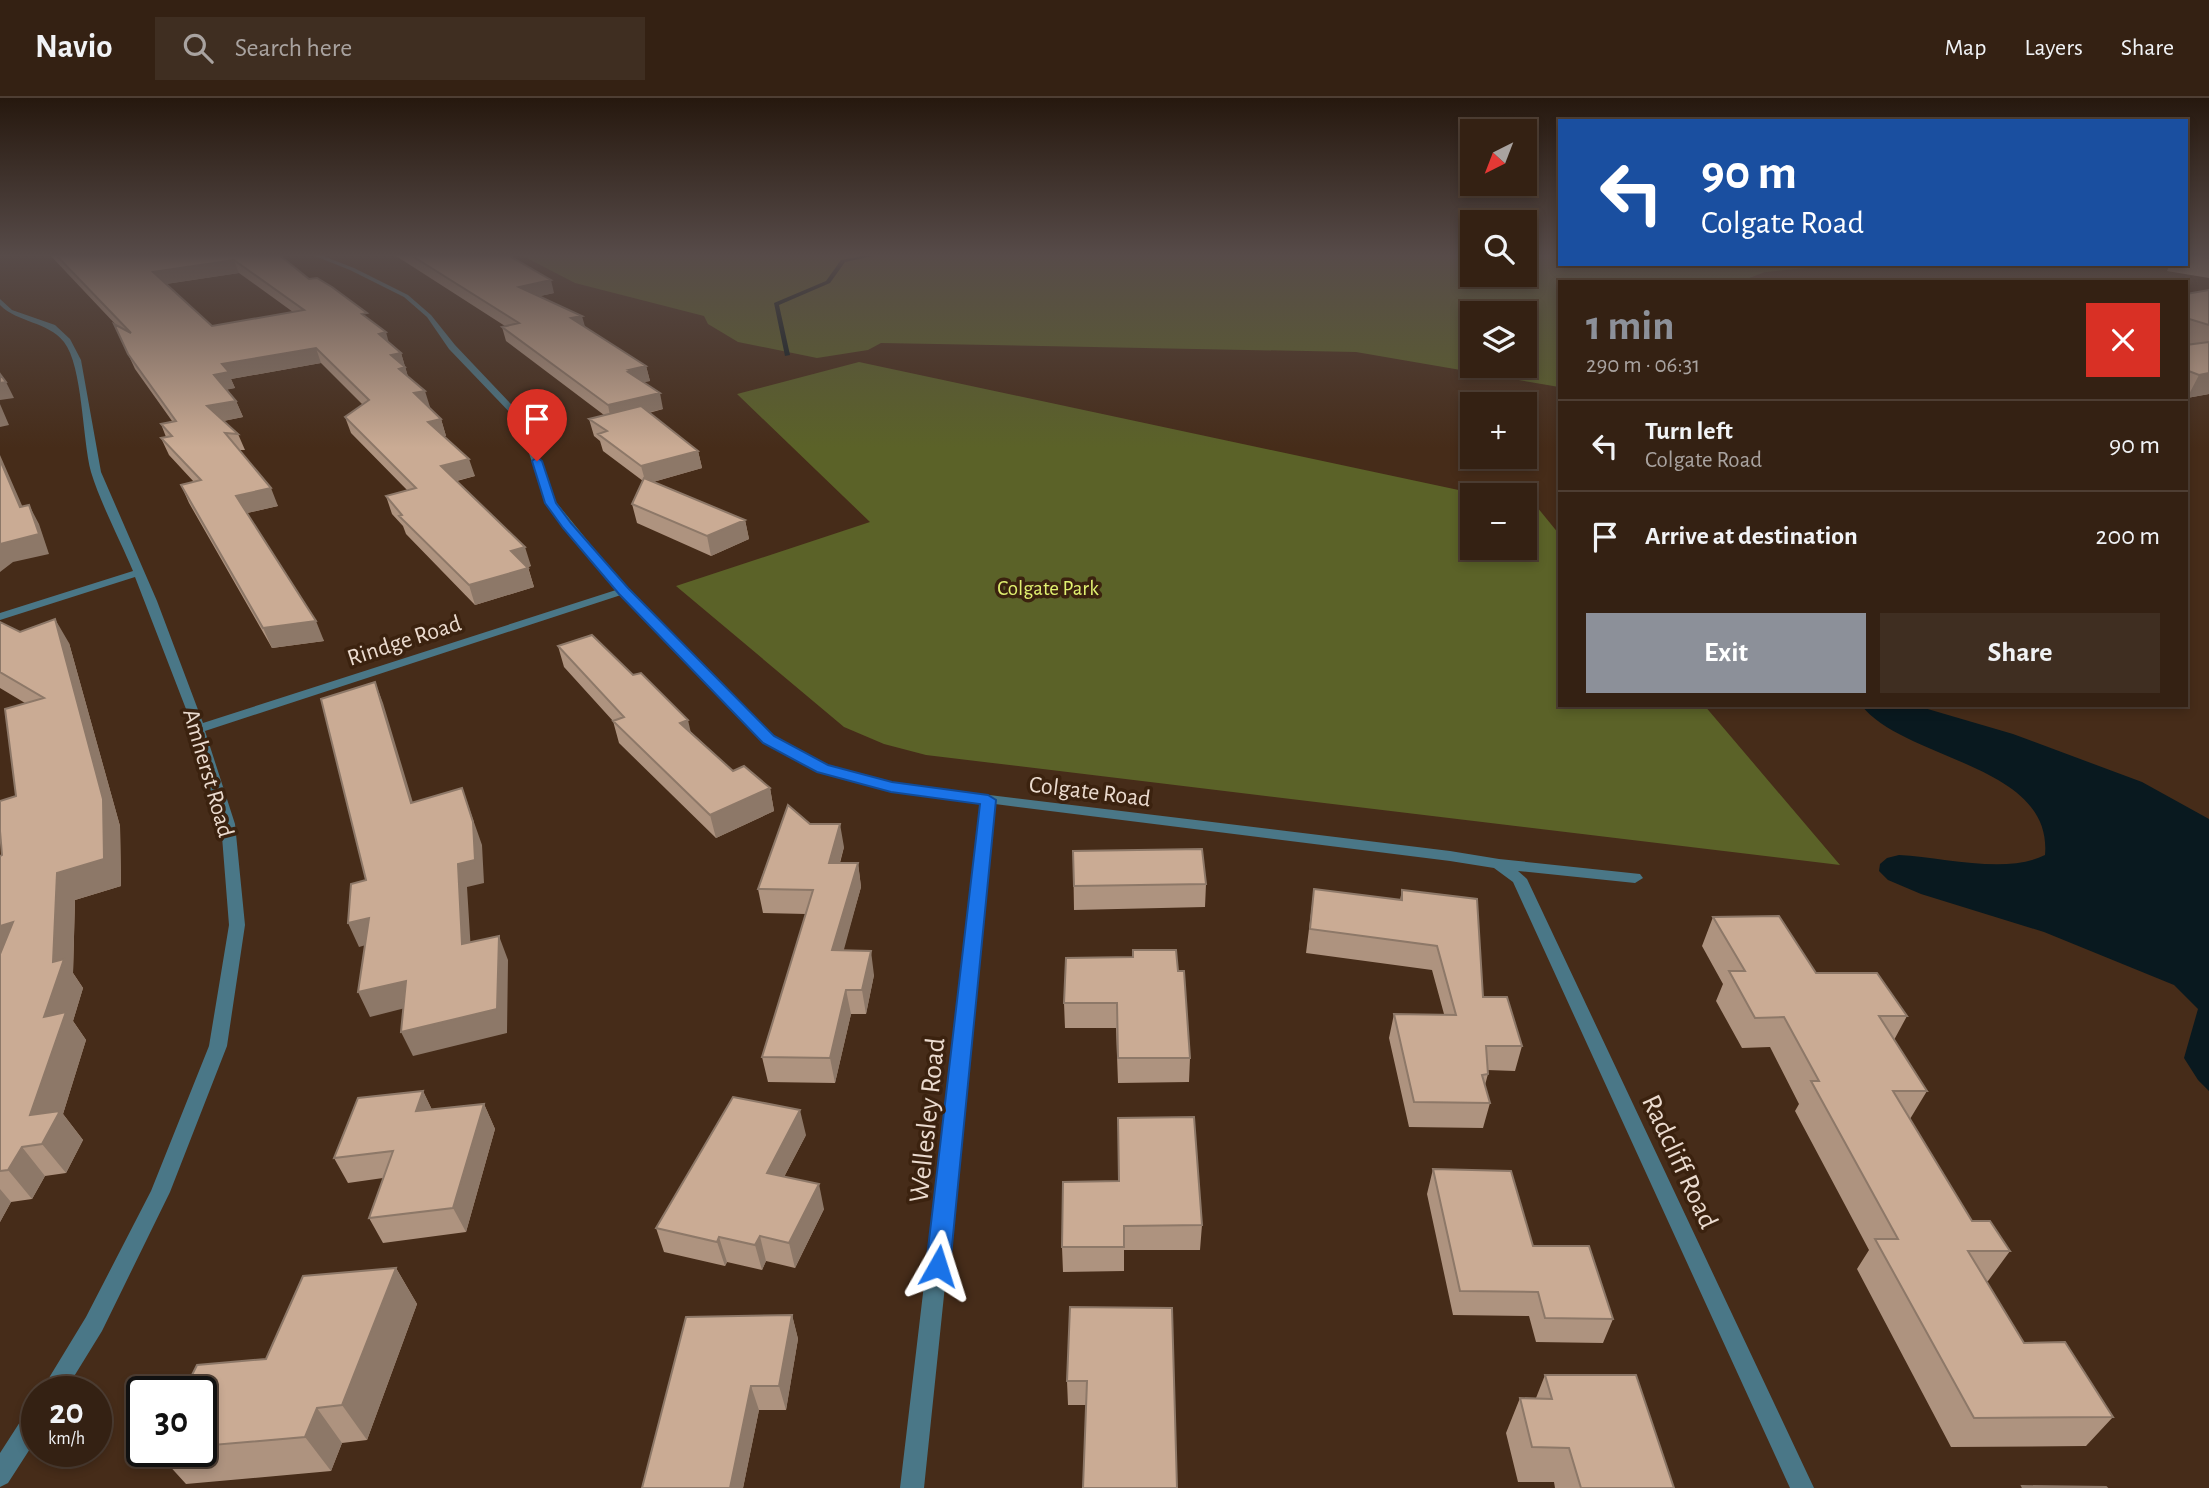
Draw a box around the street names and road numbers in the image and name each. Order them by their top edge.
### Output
street label: Rindge Road [344,611,464,671]
street label: Amherst Road [178,706,238,840]
street label: Colgate Road [1028,773,1152,811]
street label: Wellesley Road [905,1036,951,1204]
street label: Radcliff Road [1636,1091,1722,1233]

